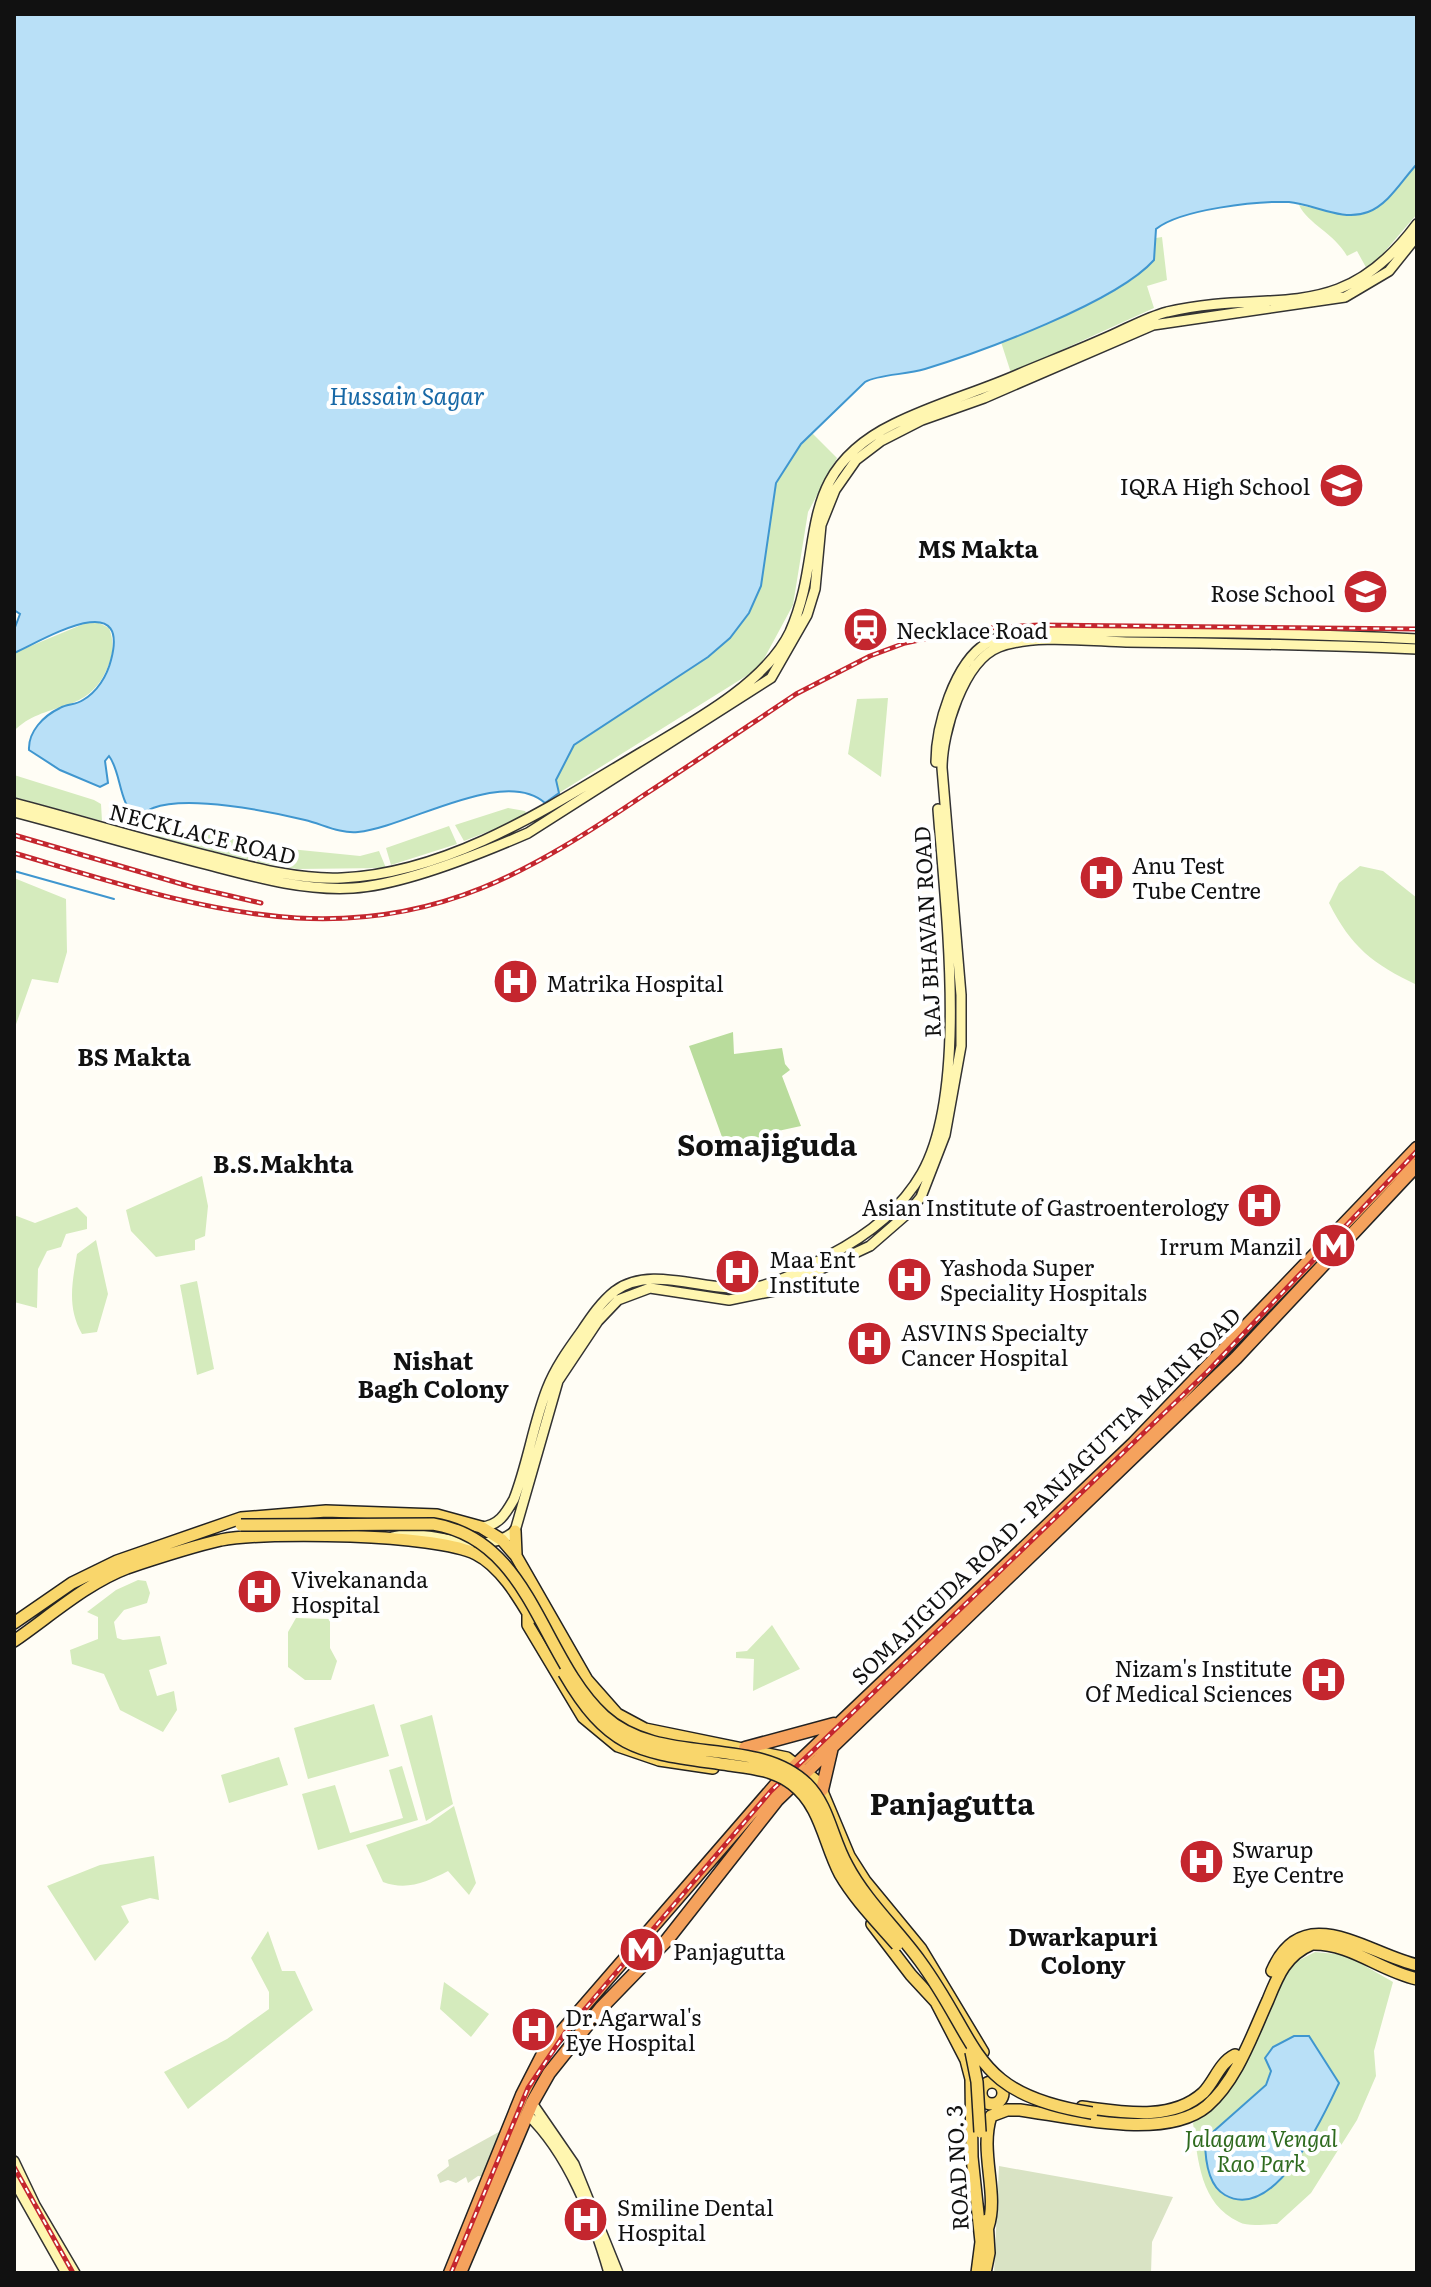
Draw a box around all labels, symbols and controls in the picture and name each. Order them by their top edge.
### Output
water label: Hussain Sagar [329,377,485,412]
school or university icon: IQRA High School [1317,461,1365,509]
place label: IQRA High School [1120,469,1310,502]
district label: MS Makta [918,530,1038,565]
school or university icon: Rose School [1342,568,1390,616]
place label: Rose School [1210,576,1335,609]
station icon: Necklace Road [841,605,889,653]
place label: Necklace Road [896,613,1048,646]
street label: NECKLACE ROAD [106,794,300,872]
street label: RAJ BHAVAN ROAD [904,825,948,1039]
place label: Anu Test Tube Centre [1132,848,1261,906]
hospital icon: Anu Test Tube Centre [1077,853,1125,901]
hospital icon: Matrika Hospital [491,958,539,1006]
place label: Matrika Hospital [546,966,724,999]
district label: BS Makta [77,1038,191,1073]
district label: Somajiguda [677,1121,858,1165]
district label: B.S.Makhta [213,1145,353,1180]
hospital icon: Asian Institute of Gastroenterology [1236,1182,1284,1230]
place label: Asian Institute of Gastroenterology [862,1190,1229,1223]
metro station icon: Irrum Manzil [1309,1221,1357,1269]
place label: Irrum Manzil [1159,1229,1302,1262]
place label: Maa Ent Institute [769,1242,860,1300]
hospital icon: Maa Ent Institute [714,1247,762,1295]
place label: Yashoda Super Speciality Hospitals [940,1250,1147,1308]
hospital icon: Yashoda Super Speciality Hospitals [885,1255,933,1303]
street label: SOMAJIGUDA ROAD - PANJAGUTTA MAIN ROAD [843,1299,1247,1691]
place label: ASVINS Specialty Cancer Hospital [901,1315,1089,1373]
hospital icon: ASVINS Specialty Cancer Hospital [846,1320,894,1368]
district label: Nishat Bagh Colony [357,1342,509,1405]
place label: Vivekananda Hospital [291,1562,428,1620]
hospital icon: Vivekananda Hospital [236,1567,284,1615]
place label: Nizam's Institute Of Medical Sciences [1085,1651,1292,1709]
hospital icon: Nizam's Institute Of Medical Sciences [1299,1656,1347,1704]
district label: Panjagutta [869,1780,1035,1824]
place label: Swarup Eye Centre [1232,1832,1344,1890]
hospital icon: Swarup Eye Centre [1177,1837,1225,1885]
district label: Dwarkapuri Colony [1008,1918,1158,1981]
metro station icon: Panjagutta [618,1926,666,1974]
place label: Panjagutta [673,1934,786,1967]
place label: Dr.Agarwal's Eye Hospital [565,2000,701,2058]
hospital icon: Dr.Agarwal's Eye Hospital [510,2005,558,2053]
street label: ROAD NO. 3 [936,2104,976,2232]
park label: Jalagam Vengal Rao Park [1184,2121,1338,2179]
place label: Smiline Dental Hospital [617,2190,774,2248]
hospital icon: Smiline Dental Hospital [562,2195,610,2243]

